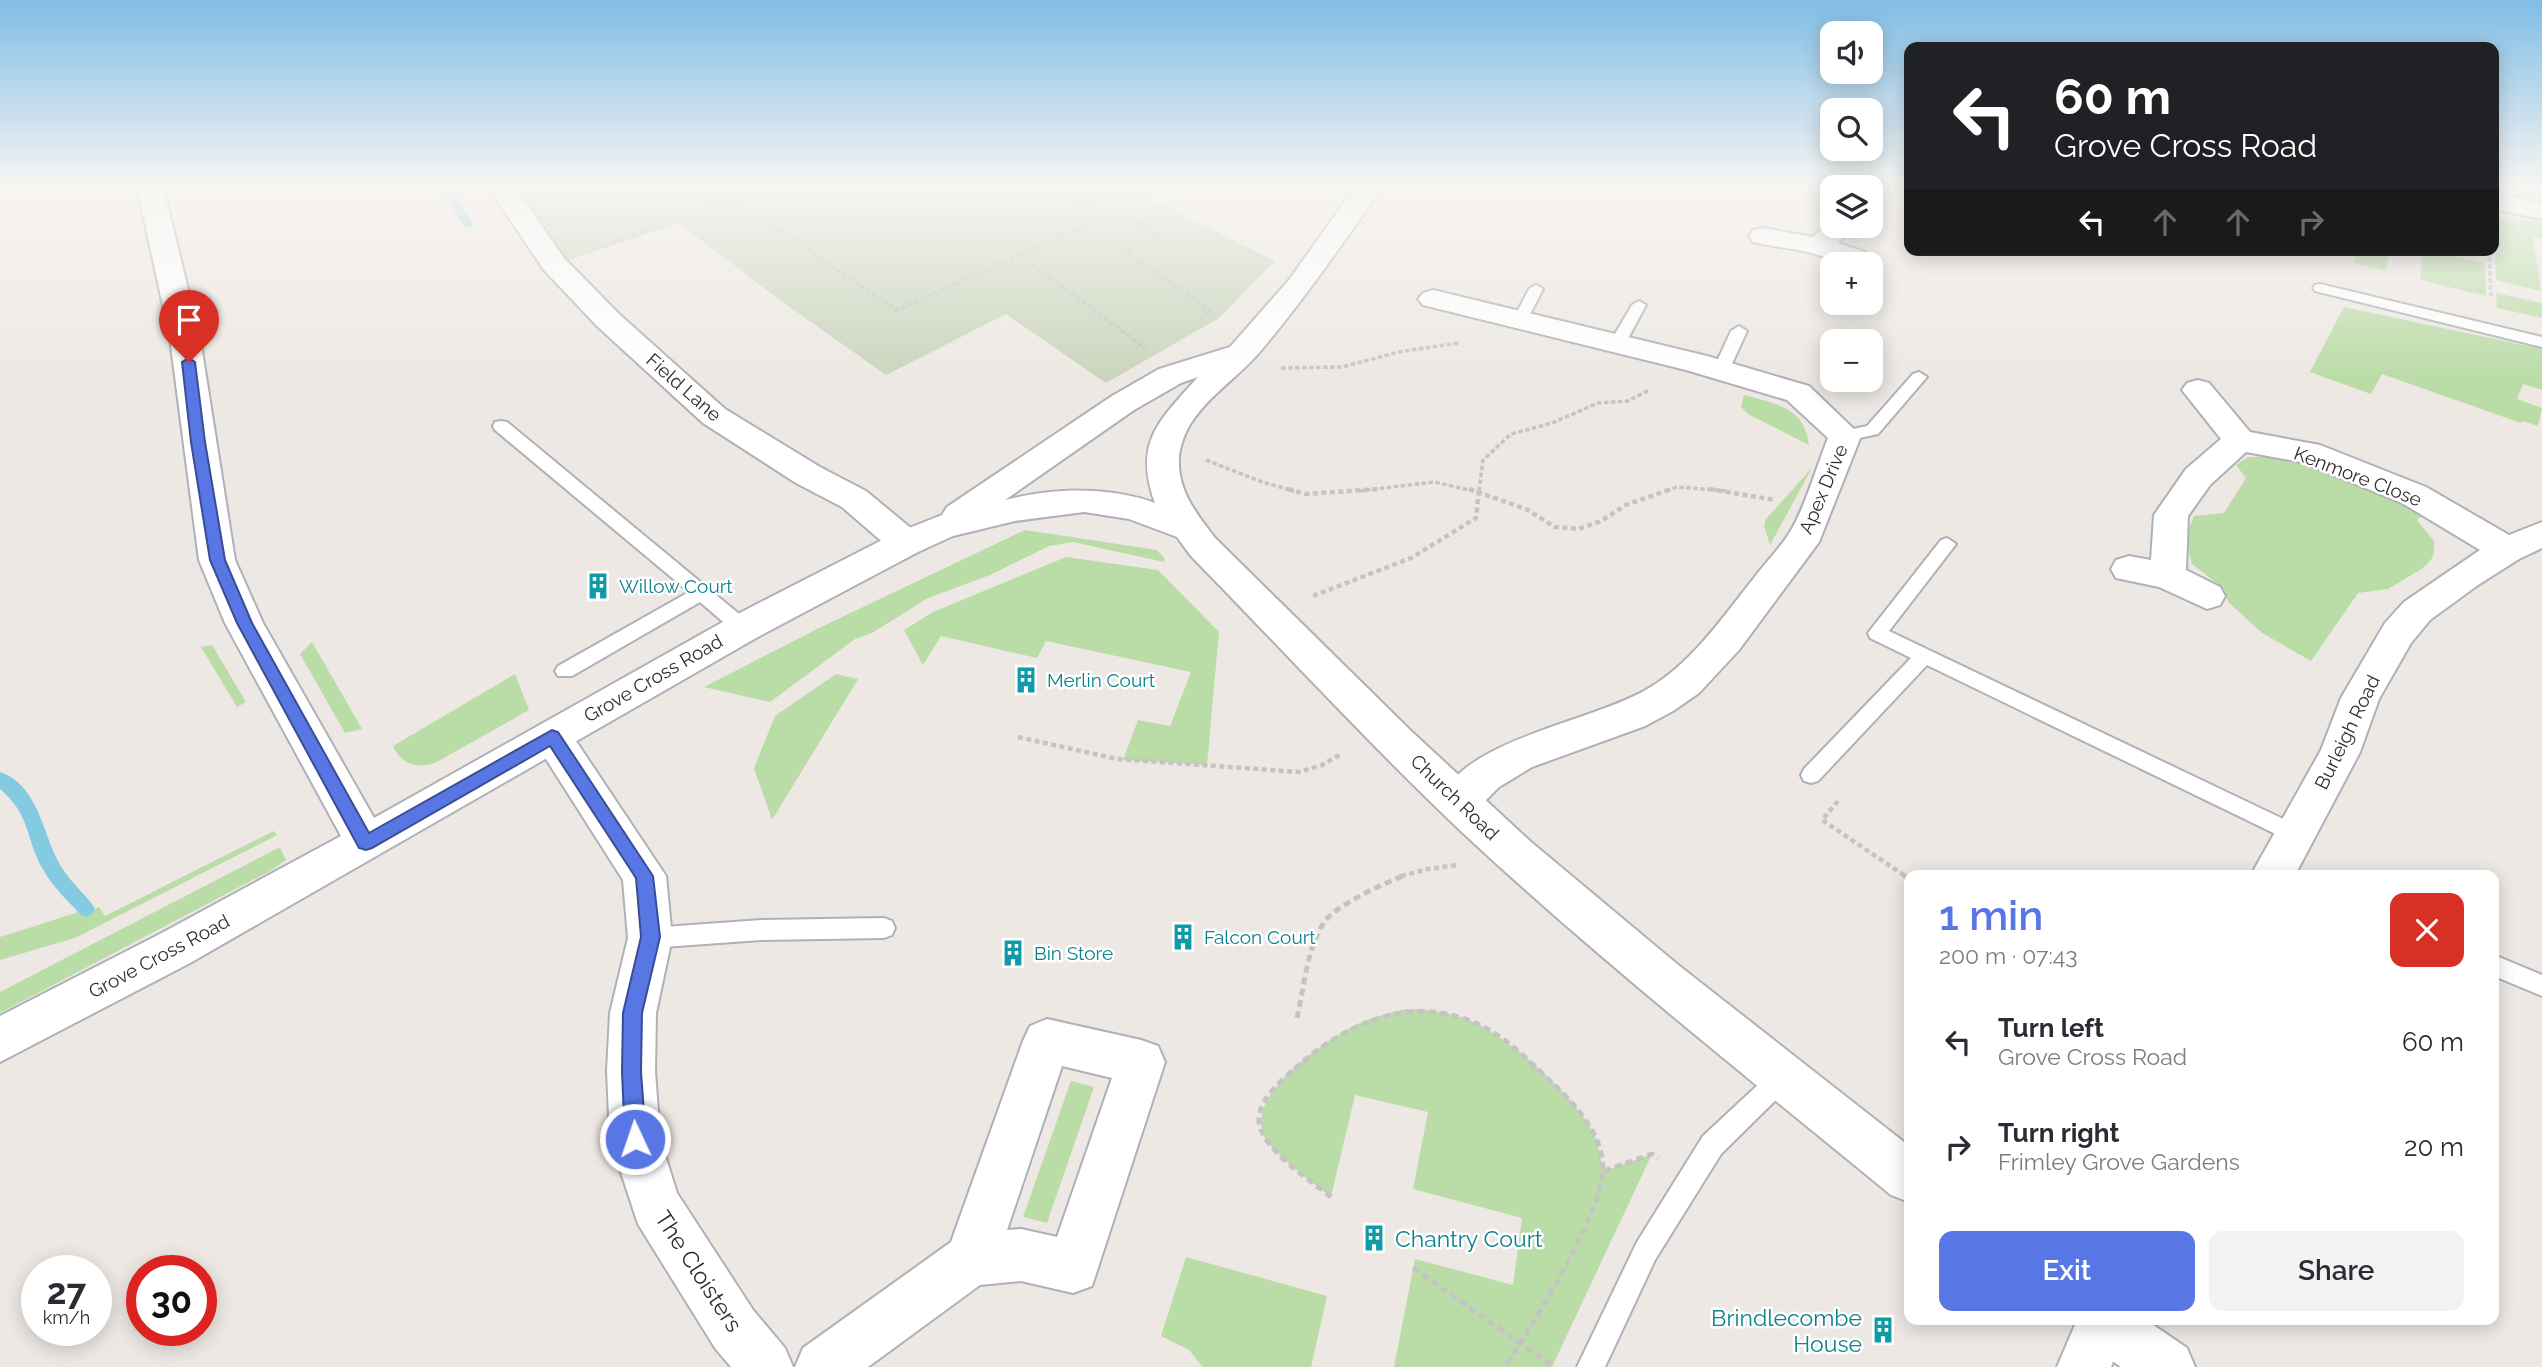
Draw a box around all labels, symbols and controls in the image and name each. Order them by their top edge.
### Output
map controls [1820,21,1883,392]
button: sound [1820,21,1883,84]
text: 60 m [2054,68,2171,125]
icon: left [1939,70,2030,161]
button: search [1820,98,1883,161]
text: Grove Cross Road [2054,127,2317,164]
button: layers [1820,175,1883,238]
icon: left [2073,203,2111,241]
icon: ahead [2146,203,2184,241]
icon: ahead [2219,203,2257,241]
icon: right [2292,203,2330,241]
button: + [1820,252,1883,315]
pin [159,290,219,362]
icon: arrive [170,301,208,339]
button: − [1820,329,1883,392]
street label: Field Lane [642,349,726,425]
street label: Apex Drive [1794,441,1852,537]
street label: Kenmore Close [2291,442,2425,510]
building icon: Willow Court [583,571,613,601]
place label: Willow Court [619,575,733,597]
street label: Grove Cross Road [580,629,726,727]
building icon: Merlin Court [1011,665,1041,695]
place label: Merlin Court [1047,669,1156,691]
street label: Burleigh Road [2310,671,2384,793]
street label: Church Road [1406,750,1504,844]
text: 1 min [1939,891,2043,940]
button: close [2390,893,2464,967]
street label: Grove Cross Road [85,910,233,1002]
building icon: Falcon Court [1168,922,1198,952]
place label: Falcon Court [1204,926,1316,948]
building icon: Bin Store [998,938,1028,968]
place label: Bin Store [1034,942,1113,964]
text: 200 m · 07:43 [1939,942,2078,969]
text: Turn left [1998,1013,2104,1043]
icon: left [1939,1023,1977,1061]
text: 60 m [2402,1027,2464,1057]
text: Grove Cross Road [1998,1043,2187,1070]
position arrow [598,1102,672,1176]
text: Turn right [1998,1118,2119,1148]
icon: right [1939,1128,1977,1166]
text: 20 m [2404,1132,2464,1162]
text: Frimley Grove Gardens [1998,1148,2240,1175]
street label: The Cloisters [650,1205,748,1337]
building icon: Chantry Court [1359,1223,1389,1253]
place label: Chantry Court [1395,1225,1543,1252]
button: Exit [1939,1231,2195,1311]
button: Share [2209,1231,2464,1311]
speed limit sign: 30 [126,1255,217,1346]
text: 27 [47,1271,86,1312]
place label: Brindlecombe House [1711,1304,1862,1357]
text: km/h [43,1307,90,1328]
building icon: Brindlecombe House [1868,1315,1898,1345]

